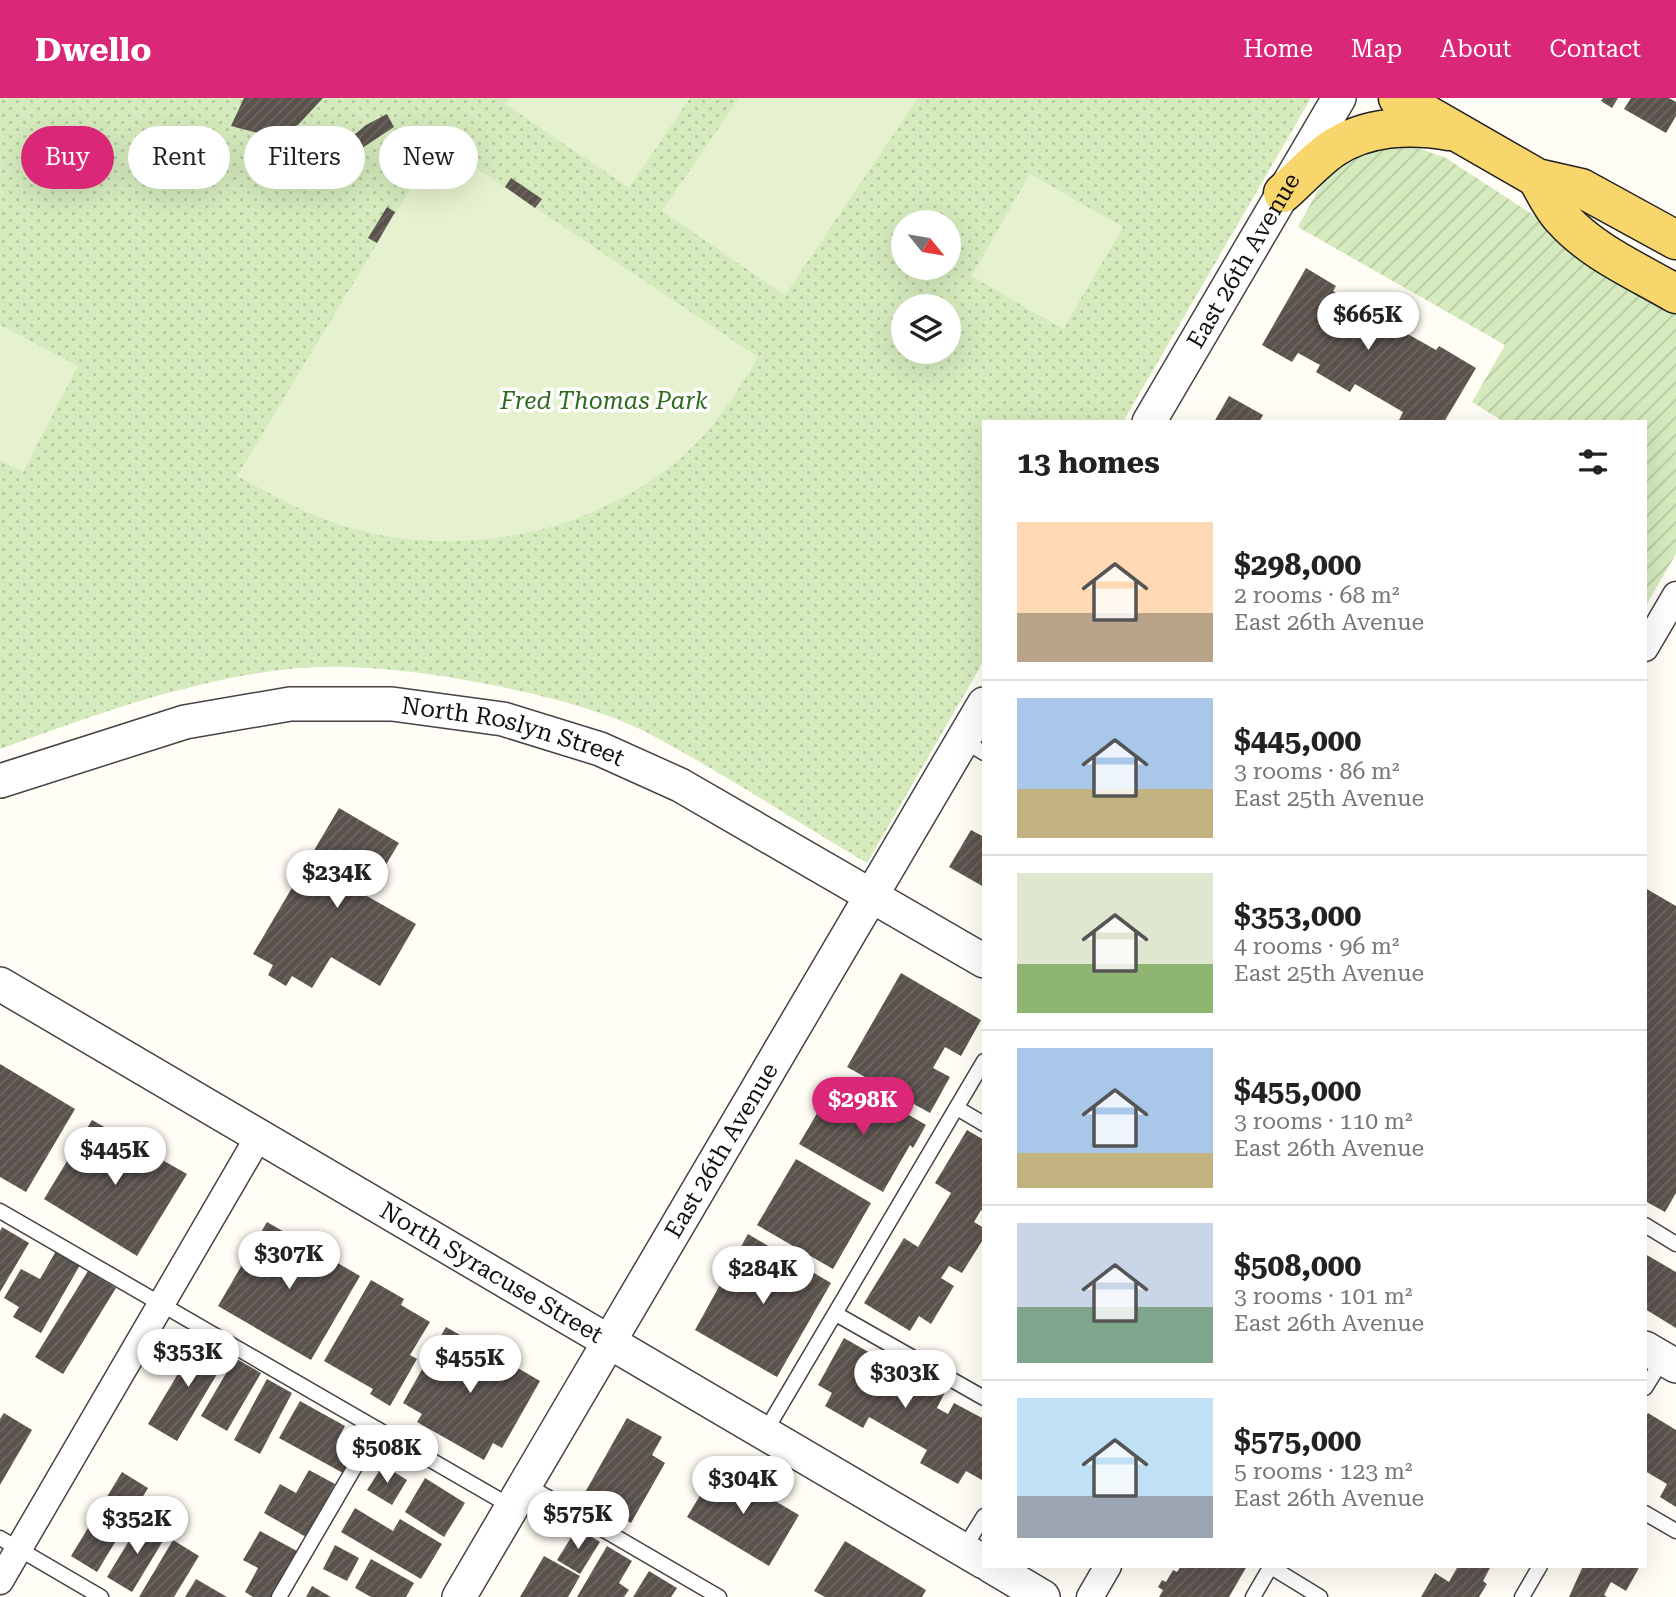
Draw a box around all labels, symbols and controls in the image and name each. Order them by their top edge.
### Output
text: Dwello [35,30,151,69]
text: Home [1243,35,1313,63]
text: Map [1351,35,1402,63]
text: About [1440,35,1511,63]
text: Contact [1549,35,1641,63]
chip: Buy [21,126,114,189]
chip: Rent [128,126,230,189]
chip: Filters [244,126,365,189]
chip: New [379,126,478,189]
street label: East 26th Avenue [1181,168,1306,353]
north arrow [891,210,961,280]
map controls [891,210,961,364]
pin: $665K [1319,292,1417,352]
button: layers [891,294,961,364]
text: $665K [1333,301,1403,328]
park label: Fred Thomas Park [499,387,708,415]
icon: filters [1574,443,1612,481]
text: 13 homes [1017,445,1160,480]
text: $298,000 [1234,547,1361,582]
icon: home [1073,550,1157,634]
text: 2 rooms · 68 m² [1234,582,1400,609]
text: East 26th Avenue [1234,609,1424,636]
street label: North Roslyn Street [400,691,629,772]
text: $445,000 [1234,723,1361,758]
icon: home [1073,726,1157,810]
text: 3 rooms · 86 m² [1234,758,1400,785]
text: East 25th Avenue [1234,785,1424,812]
pin: $234K [288,850,386,910]
text: $234K [302,859,372,886]
text: $353,000 [1234,898,1361,933]
icon: home [1073,901,1157,985]
text: 4 rooms · 96 m² [1234,933,1400,960]
text: East 25th Avenue [1234,960,1424,987]
street label: East 26th Avenue [659,1058,784,1243]
text: $455,000 [1234,1073,1361,1108]
icon: home [1073,1076,1157,1160]
pin: $298K [814,1077,912,1137]
text: $298K [828,1086,898,1113]
text: 3 rooms · 110 m² [1234,1108,1412,1135]
pin: $445K [66,1128,164,1187]
text: East 26th Avenue [1234,1135,1424,1162]
text: $445K [80,1136,150,1163]
street label: North Syracuse Street [375,1196,608,1349]
pin: $307K [240,1232,338,1291]
text: $307K [254,1240,324,1267]
pin: $284K [714,1246,812,1306]
text: $508,000 [1234,1248,1361,1283]
icon: home [1073,1251,1157,1335]
text: $284K [728,1255,798,1282]
text: 3 rooms · 101 m² [1234,1283,1412,1310]
text: East 26th Avenue [1234,1310,1424,1337]
pin: $353K [139,1330,237,1389]
pin: $455K [421,1336,519,1395]
text: $353K [153,1338,223,1365]
text: $455K [435,1344,505,1371]
pin: $303K [856,1350,954,1410]
text: $303K [870,1359,940,1386]
text: $575,000 [1234,1423,1361,1458]
pin: $508K [338,1426,436,1485]
icon: home [1073,1426,1157,1510]
text: $508K [352,1434,422,1461]
pin: $304K [694,1456,792,1516]
text: 5 rooms · 123 m² [1234,1458,1412,1485]
text: $304K [708,1465,778,1492]
text: East 26th Avenue [1234,1485,1424,1512]
pin: $575K [529,1492,627,1551]
pin: $352K [88,1496,186,1556]
text: $575K [543,1500,613,1527]
text: $352K [102,1505,172,1532]

